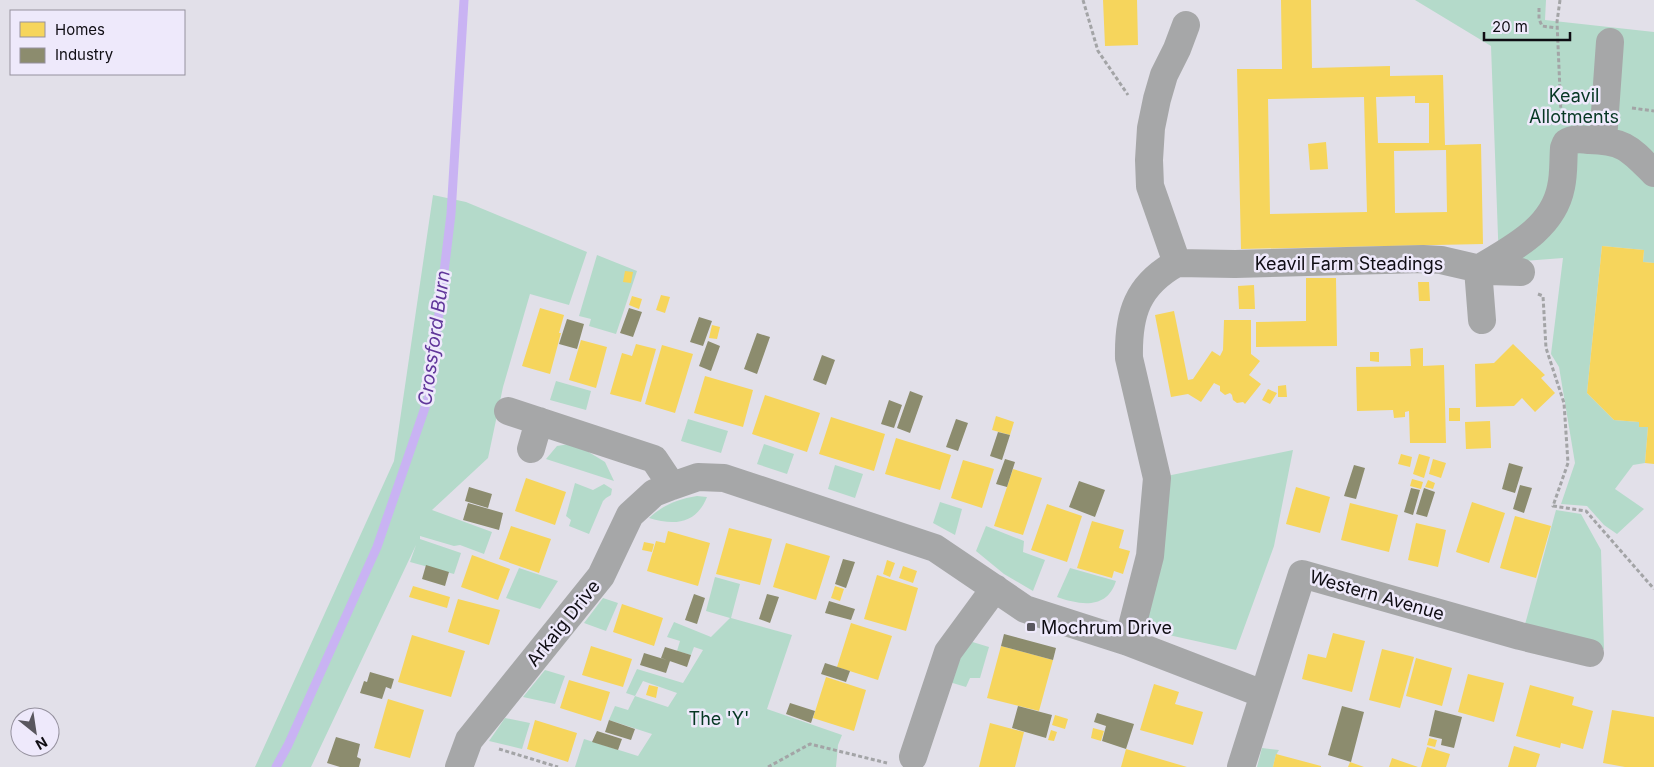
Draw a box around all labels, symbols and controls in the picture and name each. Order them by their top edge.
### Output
legend [10,10,185,75]
scale bar [1484,10,1570,42]
text: 20 m [1492,17,1528,36]
text: Homes [55,20,105,39]
text: Industry [55,45,114,64]
park label: Keavil Allotments [1529,85,1619,127]
street label: Keavil Farm Steadings [1255,253,1443,274]
water label: Crossford Burn [413,269,455,407]
street label: Western Avenue [1307,566,1447,624]
street label: Arkaig Drive [522,576,604,670]
place label: Mochrum Drive [1041,617,1172,638]
marker: Mochrum Drive [1025,621,1037,633]
north arrow [10,707,60,757]
park label: The 'Y' [689,708,749,729]
text: N [33,734,51,754]

